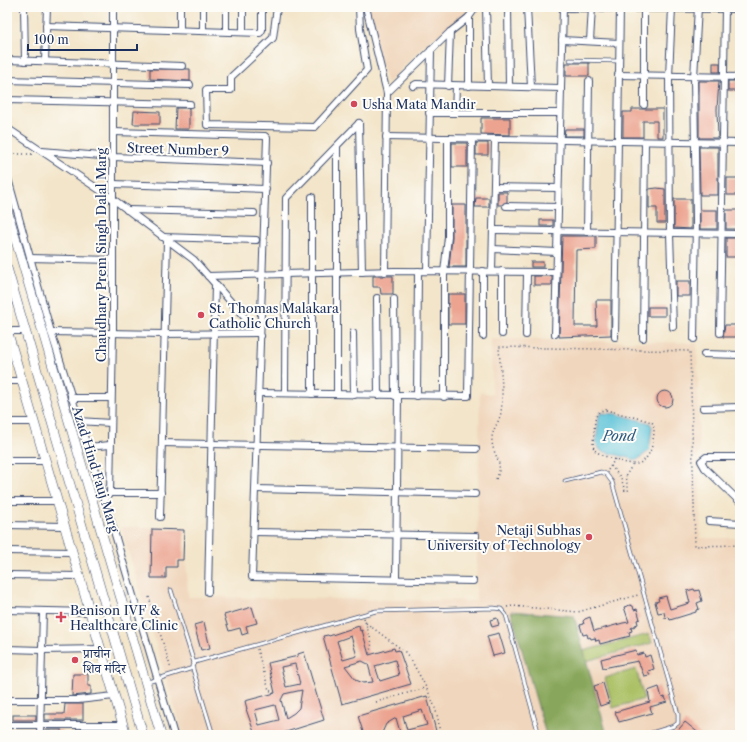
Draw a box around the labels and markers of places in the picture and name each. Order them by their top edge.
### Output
place label: Usha Mata Mandir [362,96,476,112]
marker: Usha Mata Mandir [349,99,359,109]
place label: St. Thomas Malakara Catholic Church [209,300,339,331]
marker: St. Thomas Malakara Catholic Church [196,310,206,320]
place label: Netaji Subhas University of Technology [427,522,582,553]
marker: Netaji Subhas University of Technology [584,532,594,542]
place label: Benison IVF & Healthcare Clinic [70,602,178,633]
marker: Benison IVF & Healthcare Clinic [55,611,67,623]
place label: प्राचीन शिव मंदिर [82,645,127,676]
marker: प्राचीन शिव मंदिर [70,655,80,665]

